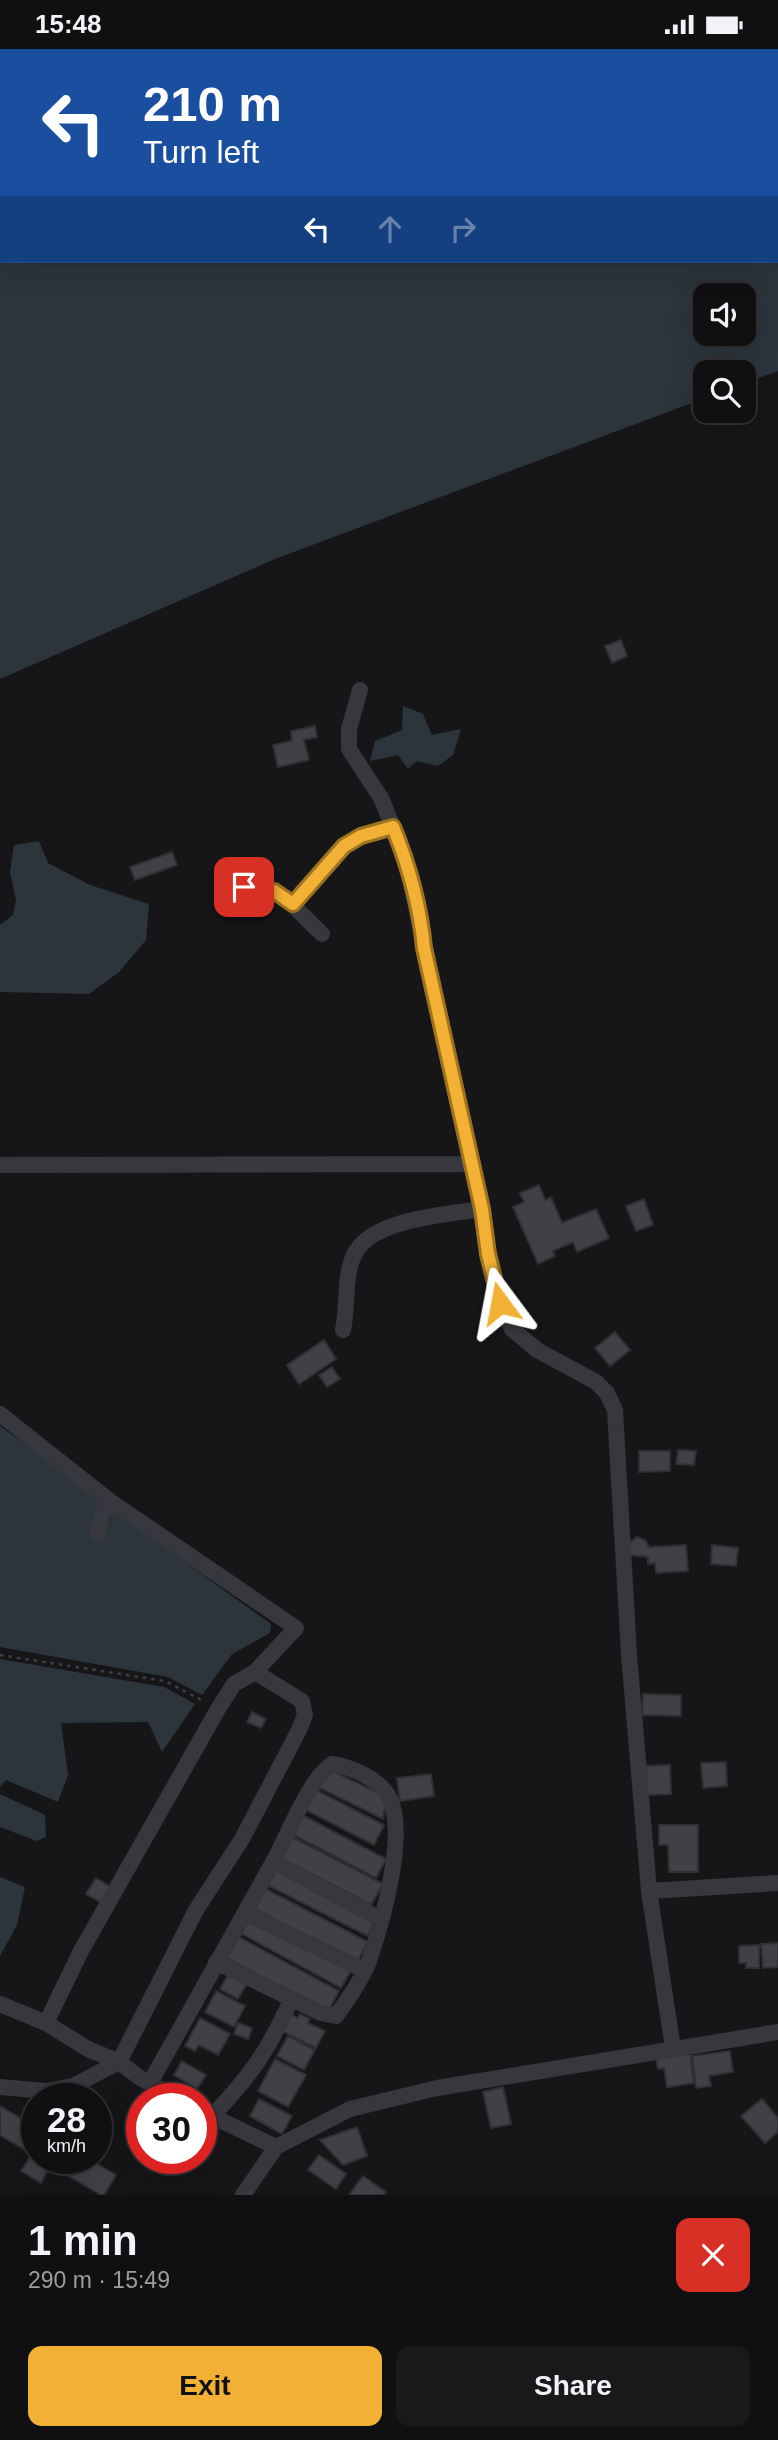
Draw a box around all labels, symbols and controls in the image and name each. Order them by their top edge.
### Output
text: 15:48 [35,9,102,39]
icon: left [28,77,119,168]
text: 210 m [143,77,282,131]
text: Turn left [143,134,259,170]
icon: left [298,210,336,248]
icon: ahead [371,210,409,248]
icon: right [444,210,482,248]
map controls [693,283,756,423]
button: sound [693,283,756,346]
button: search [693,360,756,423]
pin [214,857,274,917]
icon: arrive [225,868,263,906]
position arrow [463,1266,537,1340]
speed limit sign: 30 [126,2083,217,2174]
text: 28 [47,2100,86,2139]
text: km/h [47,2136,86,2156]
text: 1 min [28,2217,138,2264]
button: close [676,2218,750,2292]
text: 290 m · 15:49 [28,2267,170,2293]
button: Exit [28,2346,382,2426]
button: Share [396,2346,750,2426]

